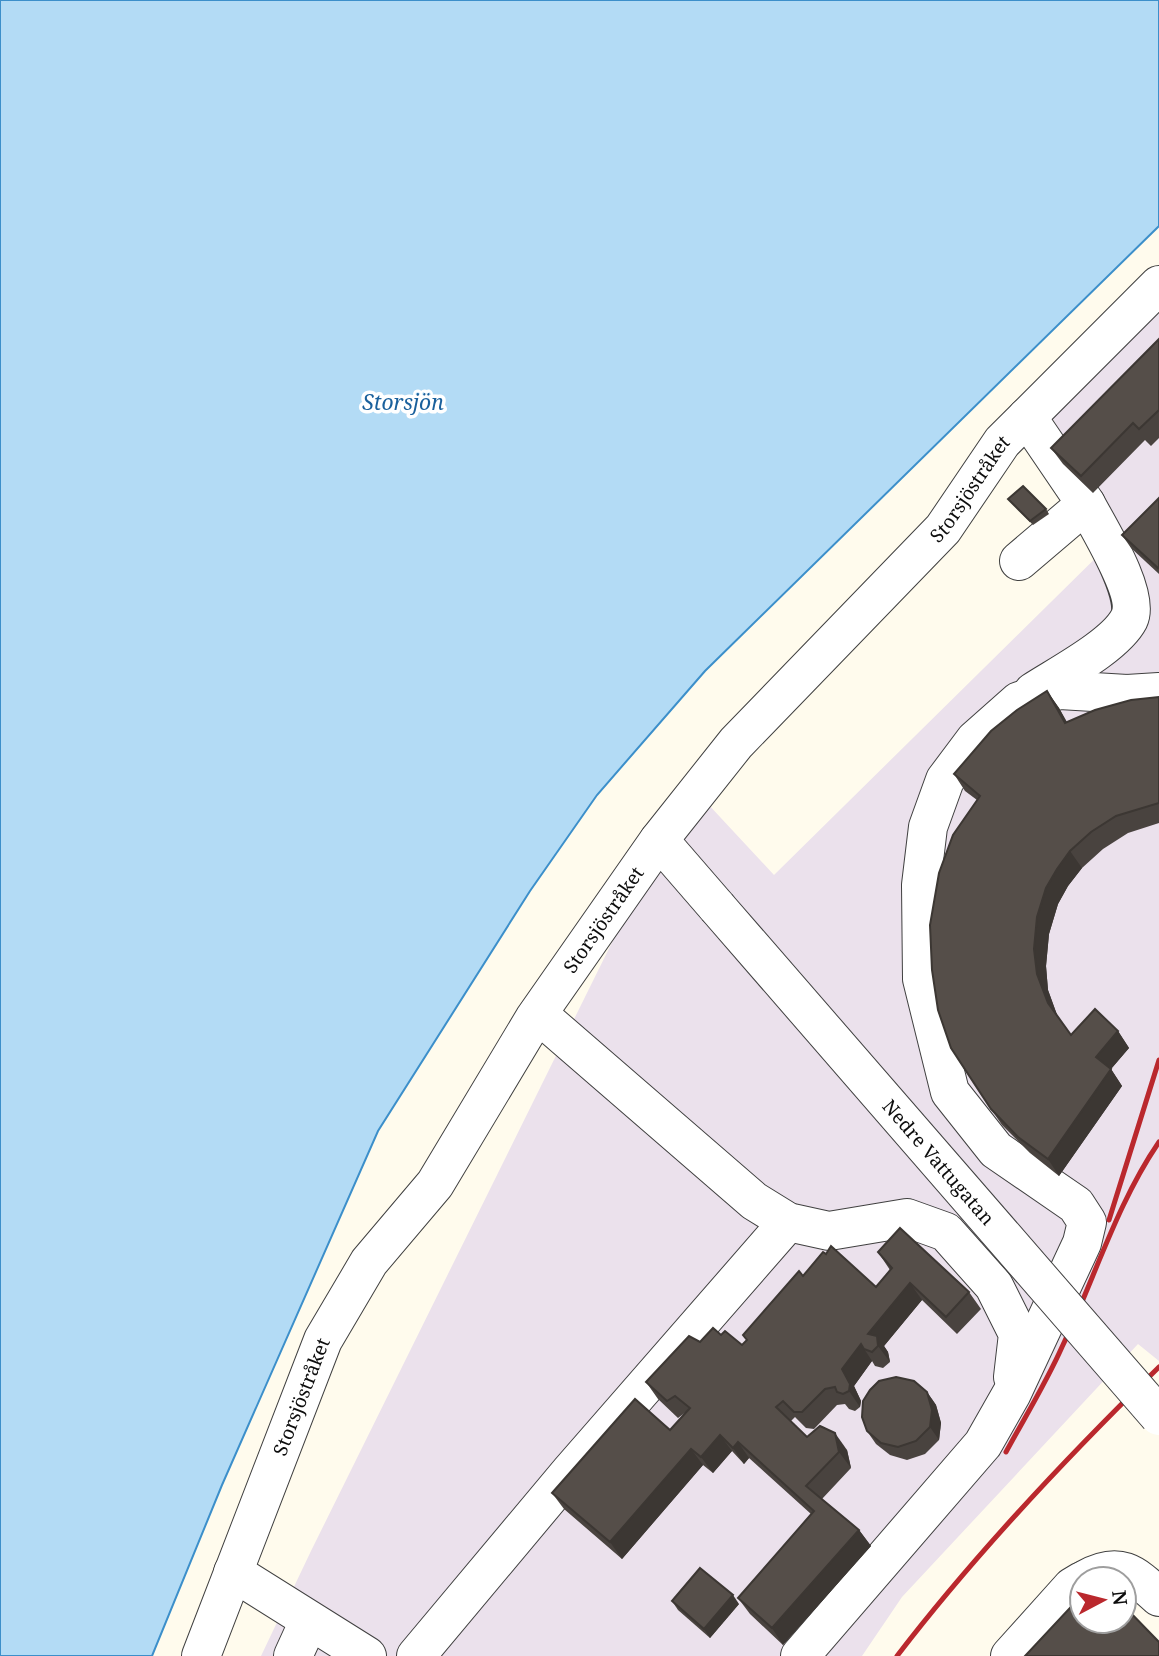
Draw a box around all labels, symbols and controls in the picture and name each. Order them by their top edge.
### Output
water label: Storsjön [362,388,444,416]
street label: Storsjöstråket [924,429,1015,548]
street label: Storsjöstråket [557,861,650,978]
street label: Nedre Vattugatan [877,1094,1001,1231]
street label: Storsjöstråket [267,1334,336,1459]
north arrow [1068,1565,1138,1635]
text: N [1106,1589,1134,1607]

